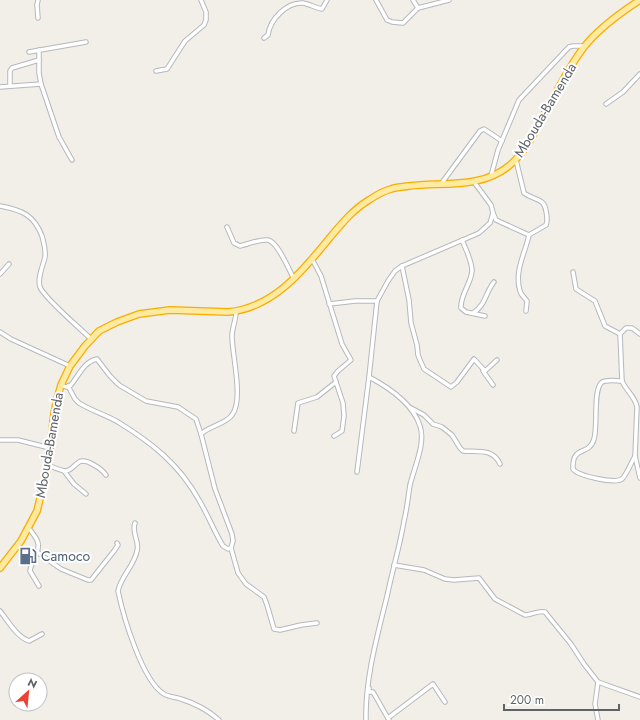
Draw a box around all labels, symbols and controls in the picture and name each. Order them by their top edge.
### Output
street label: Mbouda-Bamenda [509,59,581,161]
street label: Mbouda-Bamenda [30,391,68,499]
fuel station icon: Camoco [18,546,38,566]
place label: Camoco [41,546,91,566]
north arrow [8,672,48,712]
text: N [25,674,40,692]
scale bar [504,686,619,712]
text: 200 m [510,691,544,709]

